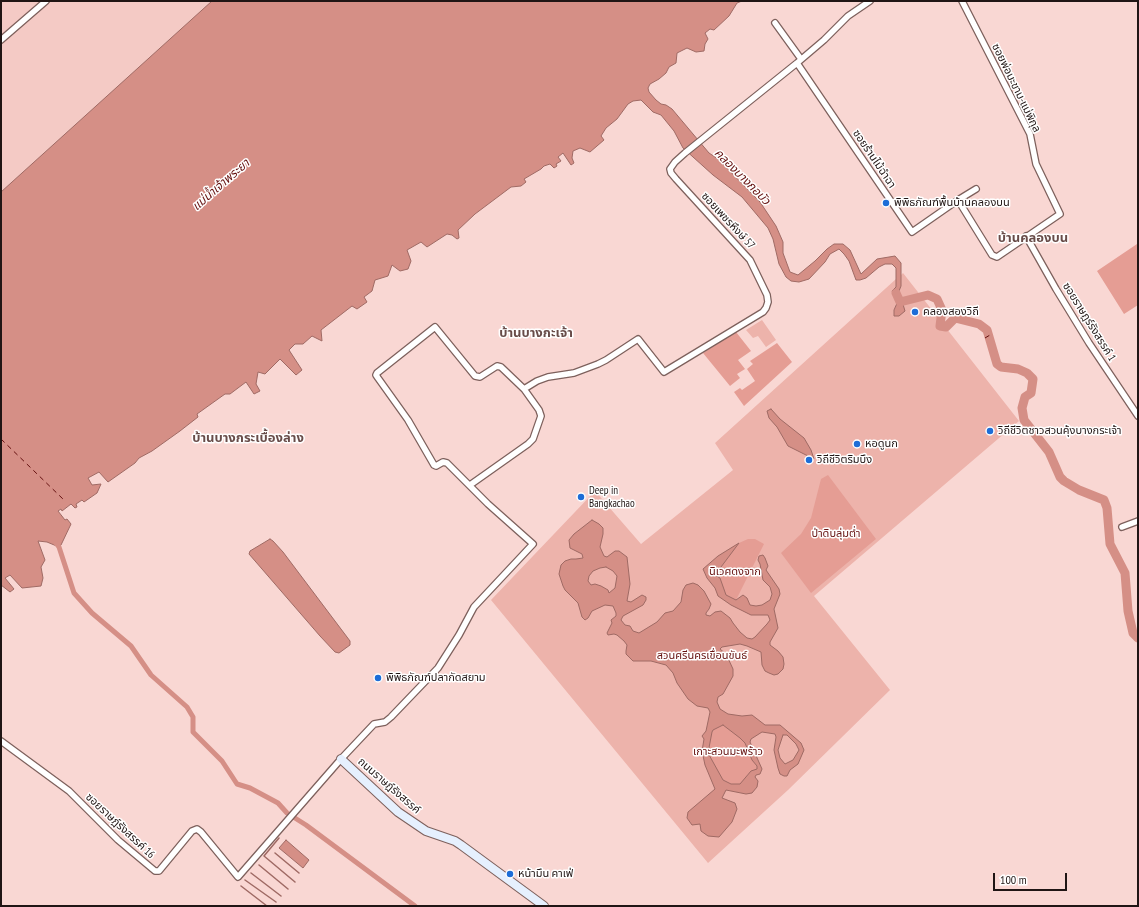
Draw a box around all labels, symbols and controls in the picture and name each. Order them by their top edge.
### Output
street label: ซอยพ่อมะขาม-แม่พิกุล [989,41,1043,135]
street label: ซอยร้านไม้ฉำฉา [850,127,898,191]
water label: คลองบางกอบัว [711,146,773,208]
water label: แม่น้ำเจ้าพระยา [189,156,253,214]
street label: ซอยเพชรหึงษ์ 57 [698,190,758,252]
place label: พิพิธภัณฑ์พื้นบ้านคลองบน [894,196,1010,210]
marker: พิพิธภัณฑ์พื้นบ้านคลองบน [881,198,891,208]
district label: บ้านคลองบน [998,230,1068,246]
street label: ซอยราษฎร์รังสรรค์ 1 [1060,280,1118,364]
place label: คลองสองวิถี [923,305,979,319]
marker: คลองสองวิถี [910,307,920,317]
district label: บ้านบางกะเจ้า [499,325,573,341]
place label: วิถีชีวิตชาวสวนคุ้งบางกระเจ้า [998,424,1121,438]
marker: วิถีชีวิตชาวสวนคุ้งบางกระเจ้า [985,426,995,436]
district label: บ้านบางกระเบื้องล่าง [192,430,304,446]
place label: หอดูนก [865,437,898,451]
marker: หอดูนก [852,439,862,449]
place label: วิถีชีวิตริมบึง [817,453,872,467]
marker: วิถีชีวิตริมบึง [804,455,814,465]
place label: Deep in Bangkachao [589,484,635,510]
marker: Deep in Bangkachao [576,492,586,502]
park label: ป่าดิบลุ่มต่ำ [811,527,861,541]
park label: นิเวศดงจาก [709,565,761,579]
park label: สวนศรีนครเขื่อนขันธ์ [657,649,747,663]
place label: พิพิธภัณฑ์ปลากัดสยาม [386,671,486,685]
marker: พิพิธภัณฑ์ปลากัดสยาม [373,673,383,683]
park label: เกาะสวนมะพร้าว [693,745,763,759]
street label: ถนนราษฎ์รังสรรค์ [355,755,423,817]
street label: ซอยราษฎ์รังสรรค์ 16 [83,791,157,861]
scale bar [995,865,1069,891]
place label: หน้ามึน คาเฟ่ [518,867,573,881]
marker: หน้ามึน คาเฟ่ [505,869,515,879]
text: 100 m [1000,872,1027,887]

